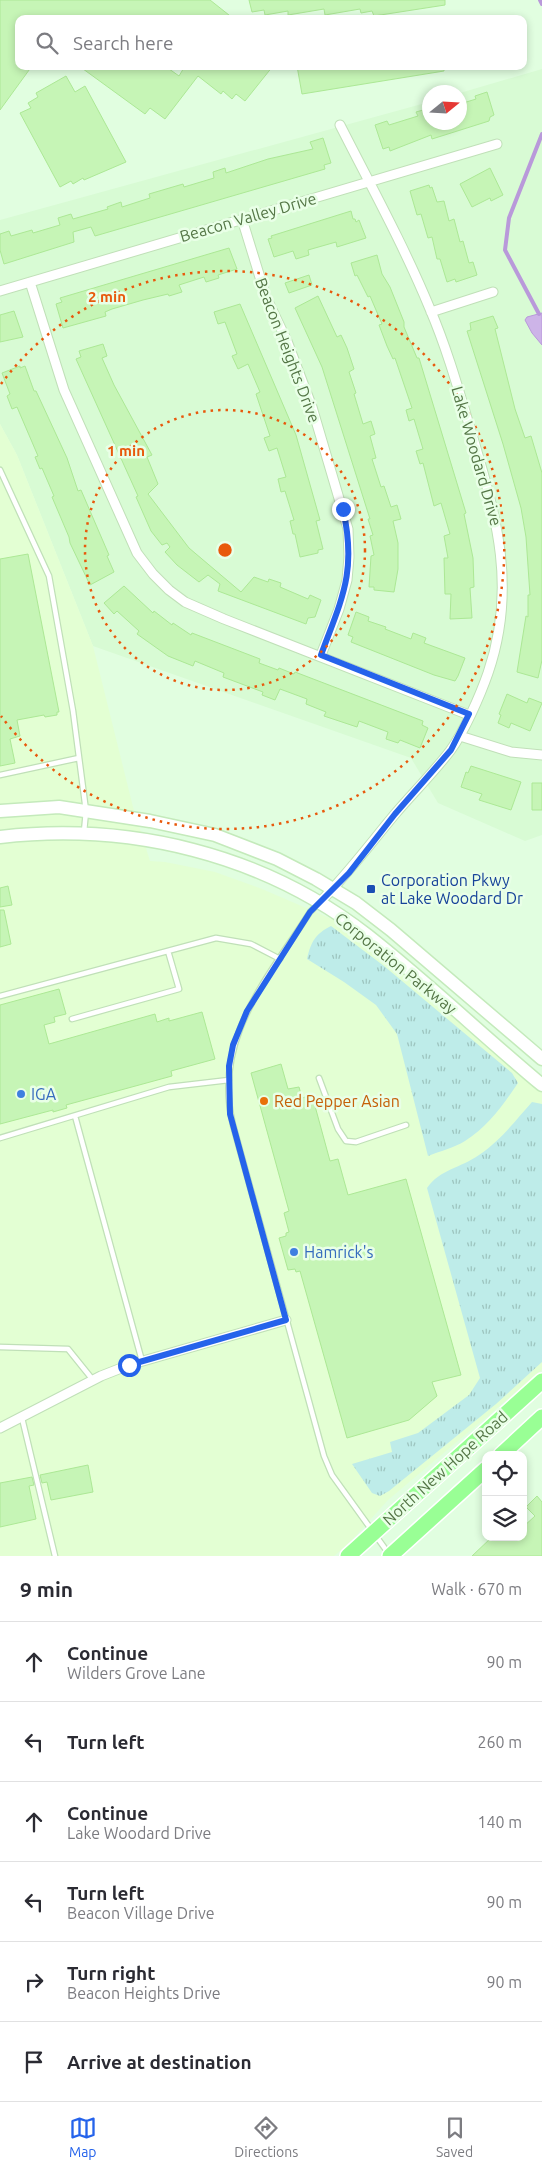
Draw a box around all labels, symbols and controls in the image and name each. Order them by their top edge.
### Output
search box [15,15,527,70]
icon: search [33,29,61,57]
text: Search here [73,32,173,54]
north arrow [422,85,467,130]
street label: Beacon Valley Drive [178,189,318,245]
street label: Beacon Heights Drive [252,275,324,425]
text: 2 min [88,288,126,305]
street label: Lake Woodard Drive [448,384,506,528]
text: 1 min [107,442,145,459]
route end [332,498,355,521]
centre of rings [216,541,234,559]
place label: Corporation Pkwy at Lake Woodard Dr [381,871,523,907]
marker: Corporation Pkwy at Lake Woodard Dr [365,883,377,895]
street label: Corporation Parkway [332,909,460,1018]
place label: IGA [31,1085,57,1103]
marker: IGA [15,1088,27,1100]
place label: Red Pepper Asian [274,1092,400,1110]
marker: Red Pepper Asian [258,1095,270,1107]
place label: Hamrick's [304,1243,374,1261]
marker: Hamrick's [288,1246,300,1258]
route start [118,1354,141,1377]
street label: North New Hope Road [379,1407,511,1529]
map controls [482,1451,527,1541]
button: locate [482,1451,527,1496]
button: layers [482,1496,527,1541]
text: 9 min [20,1577,73,1601]
text: Walk · 670 m [431,1580,522,1598]
text: Continue [67,1642,148,1664]
icon: ahead [20,1648,48,1676]
text: 90 m [486,1653,522,1671]
text: Wilders Grove Lane [67,1664,206,1682]
icon: left [20,1728,48,1756]
text: Turn left [67,1731,145,1753]
text: 260 m [477,1733,522,1751]
text: Continue [67,1802,148,1824]
icon: ahead [20,1808,48,1836]
text: 140 m [477,1813,522,1831]
text: Lake Woodard Drive [67,1824,211,1842]
text: Turn left [67,1882,145,1904]
icon: left [20,1888,48,1916]
text: 90 m [486,1893,522,1911]
text: Beacon Village Drive [67,1904,215,1922]
text: Turn right [67,1962,155,1984]
icon: right [20,1968,48,1996]
text: 90 m [486,1973,522,1991]
text: Beacon Heights Drive [67,1984,221,2002]
icon: arrive [20,2048,48,2076]
text: Arrive at destination [67,2051,252,2073]
tab: Map [69,2114,97,2160]
tab: Directions [234,2114,298,2160]
tab: Saved [436,2114,473,2160]

